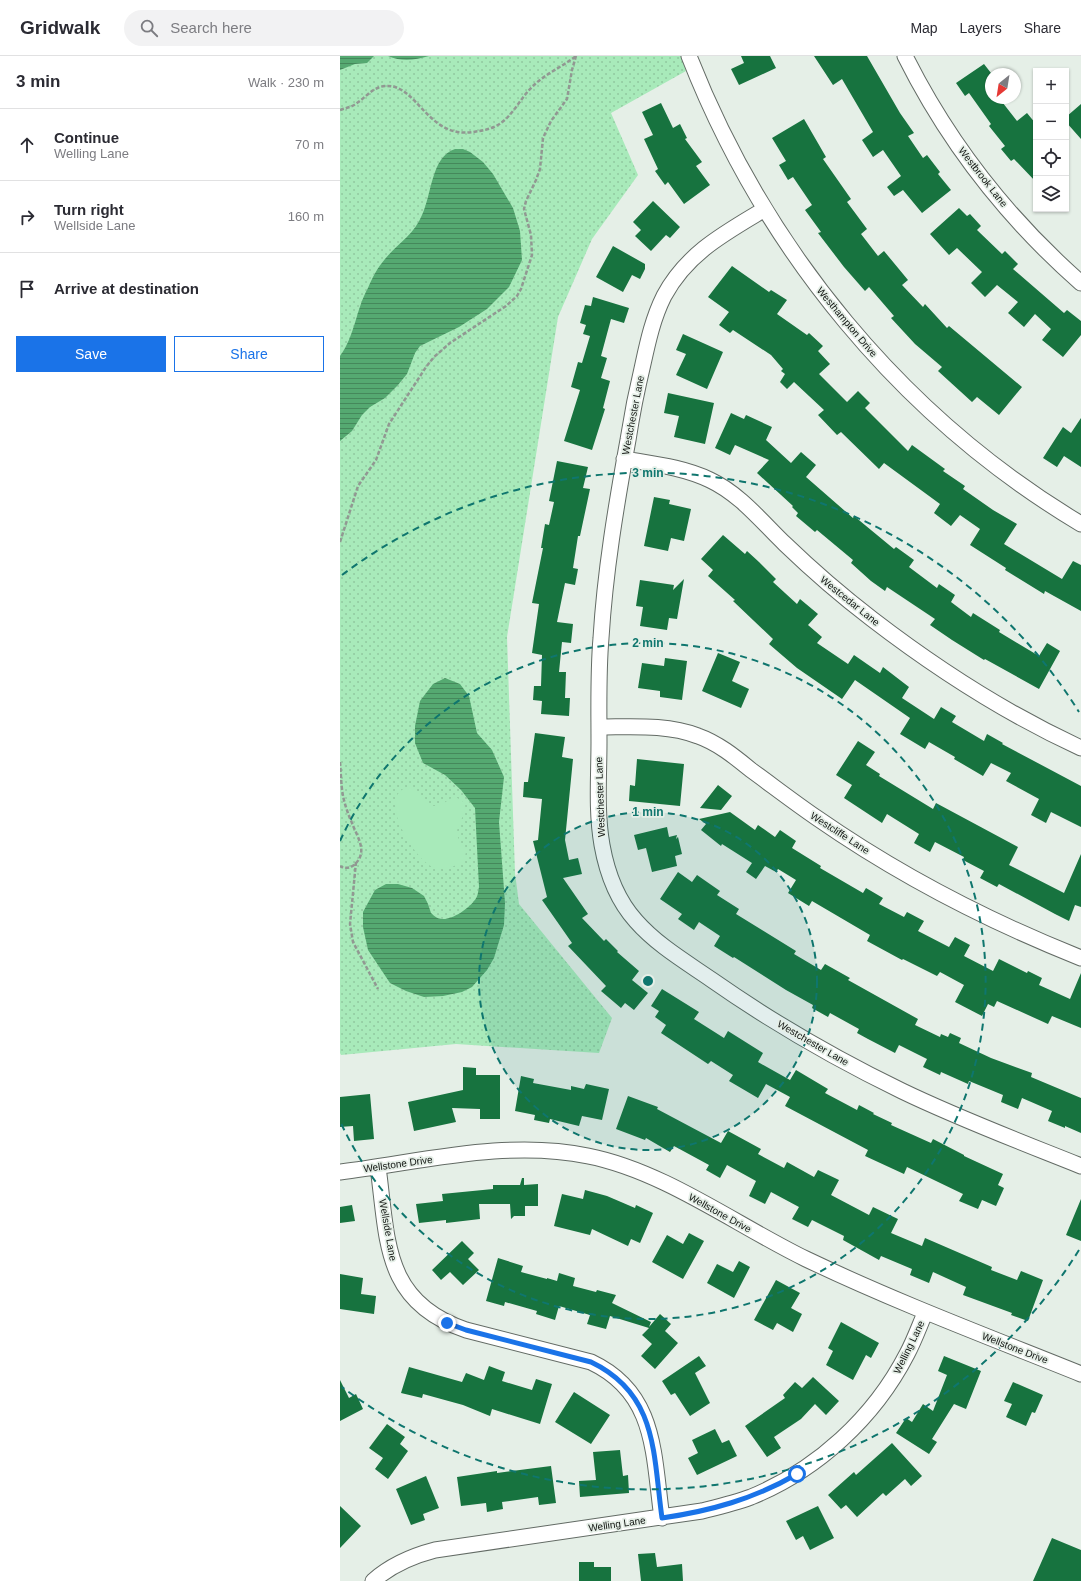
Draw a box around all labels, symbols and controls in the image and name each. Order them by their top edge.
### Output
search box [124,10,404,46]
text: Gridwalk [20,17,100,38]
icon: search [138,17,160,39]
text: Search here [170,19,252,36]
text: Map [910,20,938,36]
text: Layers [960,20,1002,36]
text: Share [1024,20,1061,36]
north arrow [985,68,1021,104]
map controls [1033,68,1069,212]
button: + [1033,68,1069,104]
text: 3 min [16,72,60,91]
text: Walk · 230 m [248,75,324,90]
button: − [1033,104,1069,140]
text: Continue [54,129,119,146]
icon: ahead [16,134,38,156]
text: 70 m [295,137,324,152]
button: locate [1033,140,1069,176]
street label: Westbrook Lane [956,145,1010,209]
text: Welling Lane [54,146,129,161]
button: layers [1033,176,1069,212]
text: Turn right [54,201,124,218]
icon: right [16,206,38,228]
text: 160 m [288,209,324,224]
text: Wellside Lane [54,218,135,233]
icon: arrive [16,278,38,300]
text: Arrive at destination [54,280,199,297]
street label: Westhampton Drive [815,285,880,359]
button: Save [16,336,166,372]
button: Share [174,336,324,372]
street label: Westchester Lane [620,374,646,456]
text: 3 min [632,466,664,480]
street label: Westcedar Lane [818,574,882,628]
text: 2 min [632,636,664,650]
street label: Westchester Lane [593,756,607,837]
text: 1 min [632,805,664,819]
street label: Westcliffe Lane [808,810,872,856]
centre of rings [641,974,655,988]
street label: Westchester Lane [775,1018,851,1068]
street label: Wellstone Drive [363,1154,434,1174]
street label: Wellstone Drive [687,1191,754,1235]
street label: Wellside Lane [377,1198,399,1262]
route end [438,1314,456,1332]
street label: Welling Lane [891,1318,927,1375]
street label: Wellstone Drive [980,1330,1050,1366]
route start [788,1465,806,1483]
street label: Welling Lane [588,1514,647,1533]

